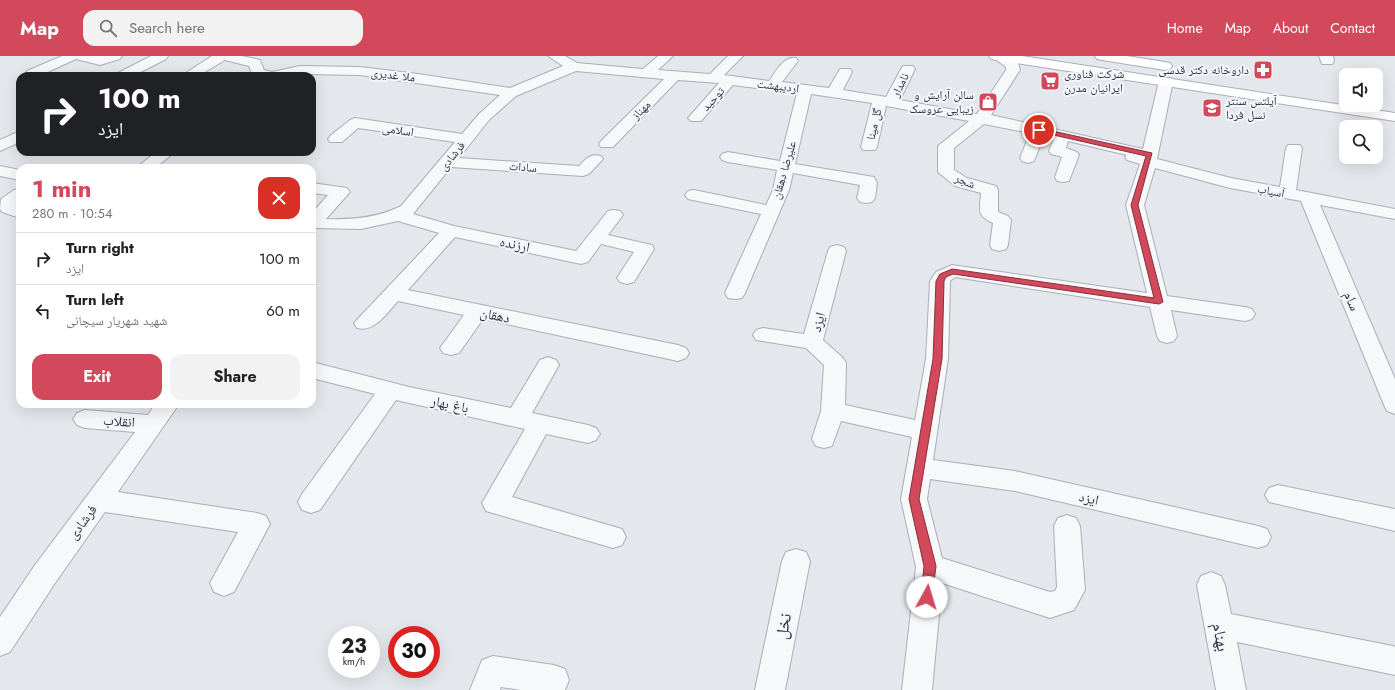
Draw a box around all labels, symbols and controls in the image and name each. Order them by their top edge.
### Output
search box [83,10,363,46]
text: Map [20,15,59,42]
icon: search [97,17,119,39]
text: Search here [129,17,205,39]
text: Home [1167,18,1203,38]
text: Map [1225,18,1251,38]
text: About [1273,18,1308,38]
text: Contact [1330,18,1375,38]
pharmacy icon: داروخانه دکتر قدسی [1252,59,1274,81]
place label: داروخانه دکتر قدسی [1158,61,1249,79]
street label: ملا غدیری [370,63,416,87]
place label: شرکت فناوری ایرانیان مدرن [1064,65,1124,97]
map controls [1339,68,1383,164]
button: sound [1339,68,1383,112]
street label: نامدار [886,70,914,101]
supermarket icon: شرکت فناوری ایرانیان مدرن [1039,70,1061,92]
street label: اردیبهشت [756,74,800,98]
text: 100 m [98,78,181,119]
street label: توحید [697,82,729,115]
place label: سالن آرایش و زیبایی عروسک [909,86,974,118]
icon: right [32,88,84,140]
shop icon: سالن آرایش و زیبایی عروسک [977,91,999,113]
place label: آیلتس سنتر نسل فردا [1225,92,1278,124]
street label: مهناز [626,96,655,125]
school or university icon: آیلتس سنتر نسل فردا [1201,97,1223,119]
street label: گل مینا [862,106,886,142]
pin [1022,113,1056,147]
text: ایزد [98,116,123,142]
street label: اسلامی [381,119,415,141]
icon: arrive [1028,119,1050,141]
button: search [1339,120,1383,164]
street label: فرشادی [435,137,469,175]
street label: علیرضا دهقان [767,139,801,201]
street label: سادات [508,157,538,177]
street label: شجر [951,168,978,193]
text: 1 min [32,171,92,206]
button: close [258,177,300,219]
street label: آسیاب [1256,180,1287,203]
text: 280 m · 10:54 [32,204,113,223]
street label: ارزنده [498,231,532,257]
text: Turn right [66,237,134,259]
icon: right [32,248,54,270]
text: 100 m [259,248,300,270]
text: ایزد [66,259,84,278]
street label: سام [1339,288,1365,314]
text: Turn left [66,289,124,311]
icon: left [32,300,54,322]
text: 60 m [266,300,300,322]
street label: دهقان [478,302,512,328]
street label: ایزد [806,310,830,334]
text: شهید شهریار سیچانی [66,311,167,330]
button: Exit [32,354,162,400]
button: Share [170,354,300,400]
street label: باغ بهار [428,390,471,418]
street label: انقلاب [102,410,136,432]
street label: ایزد [1077,486,1101,510]
street label: فرشادی [63,500,102,544]
position arrow [906,576,948,618]
street label: نخل [769,611,797,641]
street label: بهنام [1206,621,1236,653]
speed limit sign: 30 [388,626,440,678]
text: 23 [341,632,367,661]
text: km/h [343,654,365,669]

